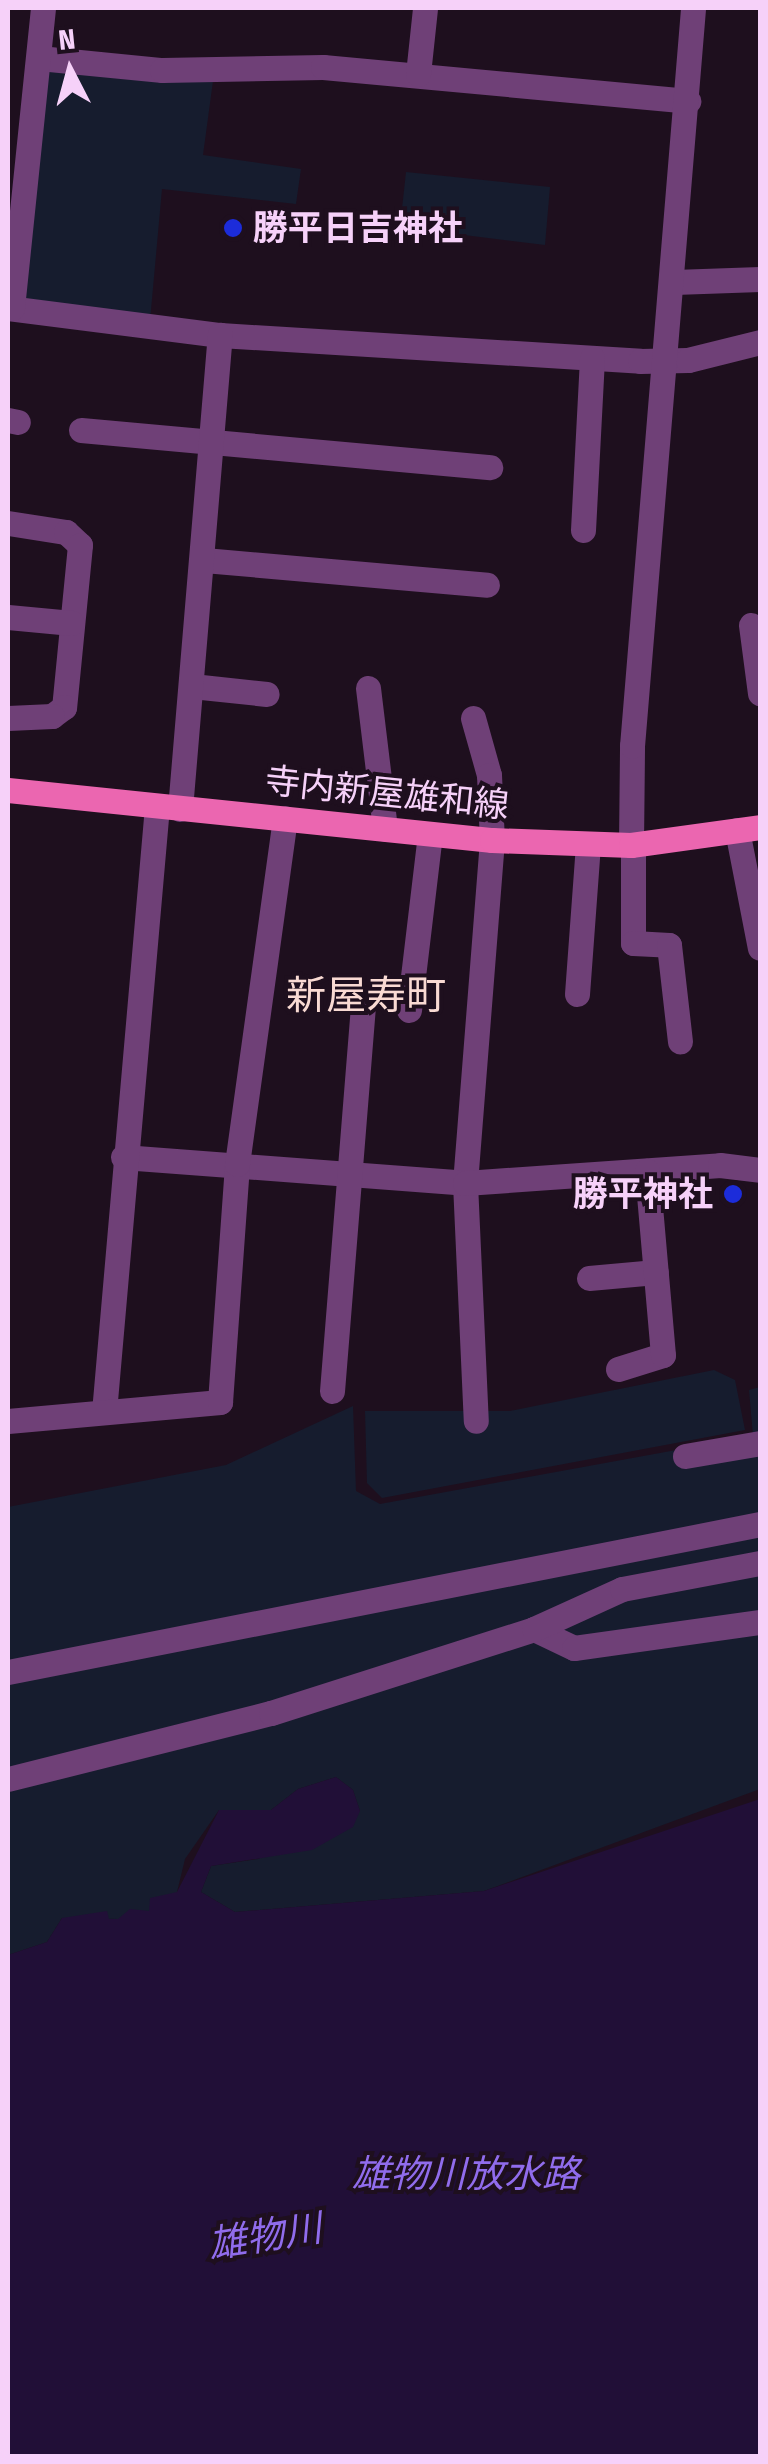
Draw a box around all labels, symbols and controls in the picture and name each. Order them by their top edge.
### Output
north arrow [20,20,120,120]
text: N [57,22,77,57]
place label: 勝平日吉神社 [253,207,463,249]
marker: 勝平日吉神社 [222,217,244,239]
street label: 寺内新屋雄和線 [263,759,511,827]
district label: 新屋寿町 [286,972,446,1020]
place label: 勝平神社 [573,1173,713,1215]
marker: 勝平神社 [722,1183,744,1205]
water label: 雄物川放水路 [352,2152,580,2198]
water label: 雄物川 [205,2206,325,2268]

